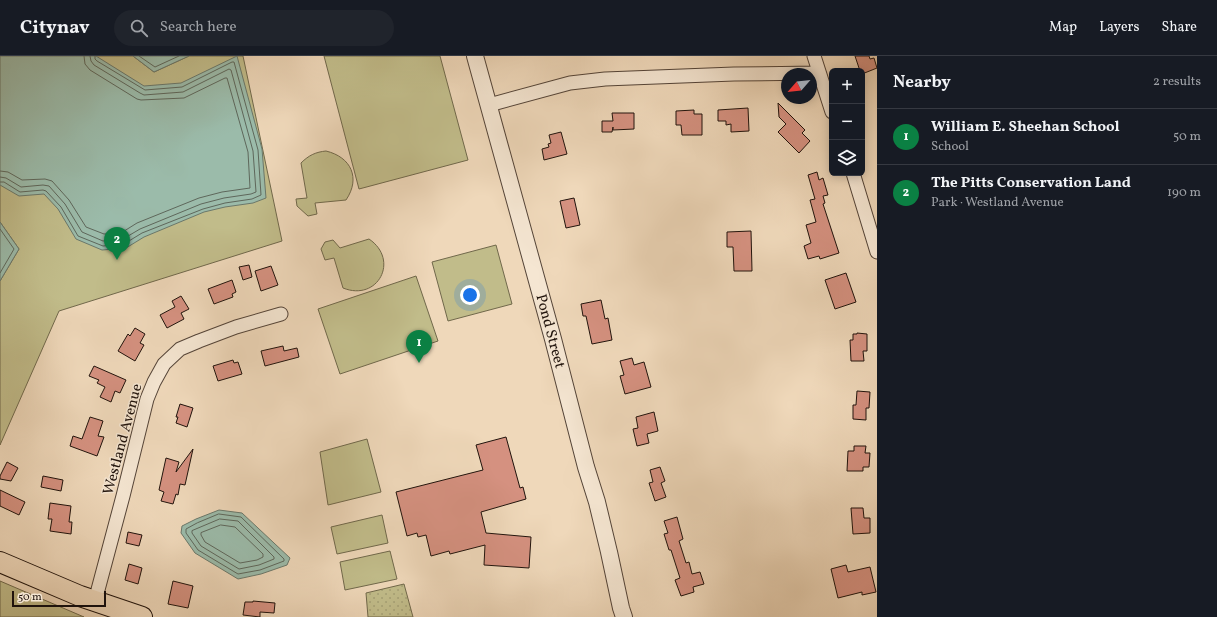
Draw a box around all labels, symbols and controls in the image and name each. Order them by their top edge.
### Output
search box [114,10,394,46]
text: Citynav [20,15,90,41]
icon: search [128,17,150,39]
text: Search here [160,17,237,38]
text: Map [1049,18,1077,37]
text: Layers [1099,18,1139,37]
text: Share [1161,18,1197,37]
north arrow [781,68,817,104]
map controls [829,68,865,176]
button: + [829,68,865,104]
text: Nearby [893,71,951,94]
text: 2 results [1153,73,1201,91]
button: − [829,104,865,140]
text: William E. Sheehan School [931,117,1120,138]
text: 1 [903,128,909,146]
text: 50 m [1173,128,1201,146]
text: School [931,138,969,156]
button: layers [829,140,865,176]
text: The Pitts Conservation Land [931,173,1131,194]
text: 2 [903,184,909,202]
text: 190 m [1167,184,1201,202]
text: Park · Westland Avenue [931,194,1064,212]
pin: 2 [104,227,130,260]
your location [460,285,480,305]
street label: Pond Street [530,292,570,371]
pin: 1 [406,330,432,363]
street label: Westland Avenue [99,382,148,497]
scale bar [12,589,106,608]
text: 50 m [18,590,42,605]

